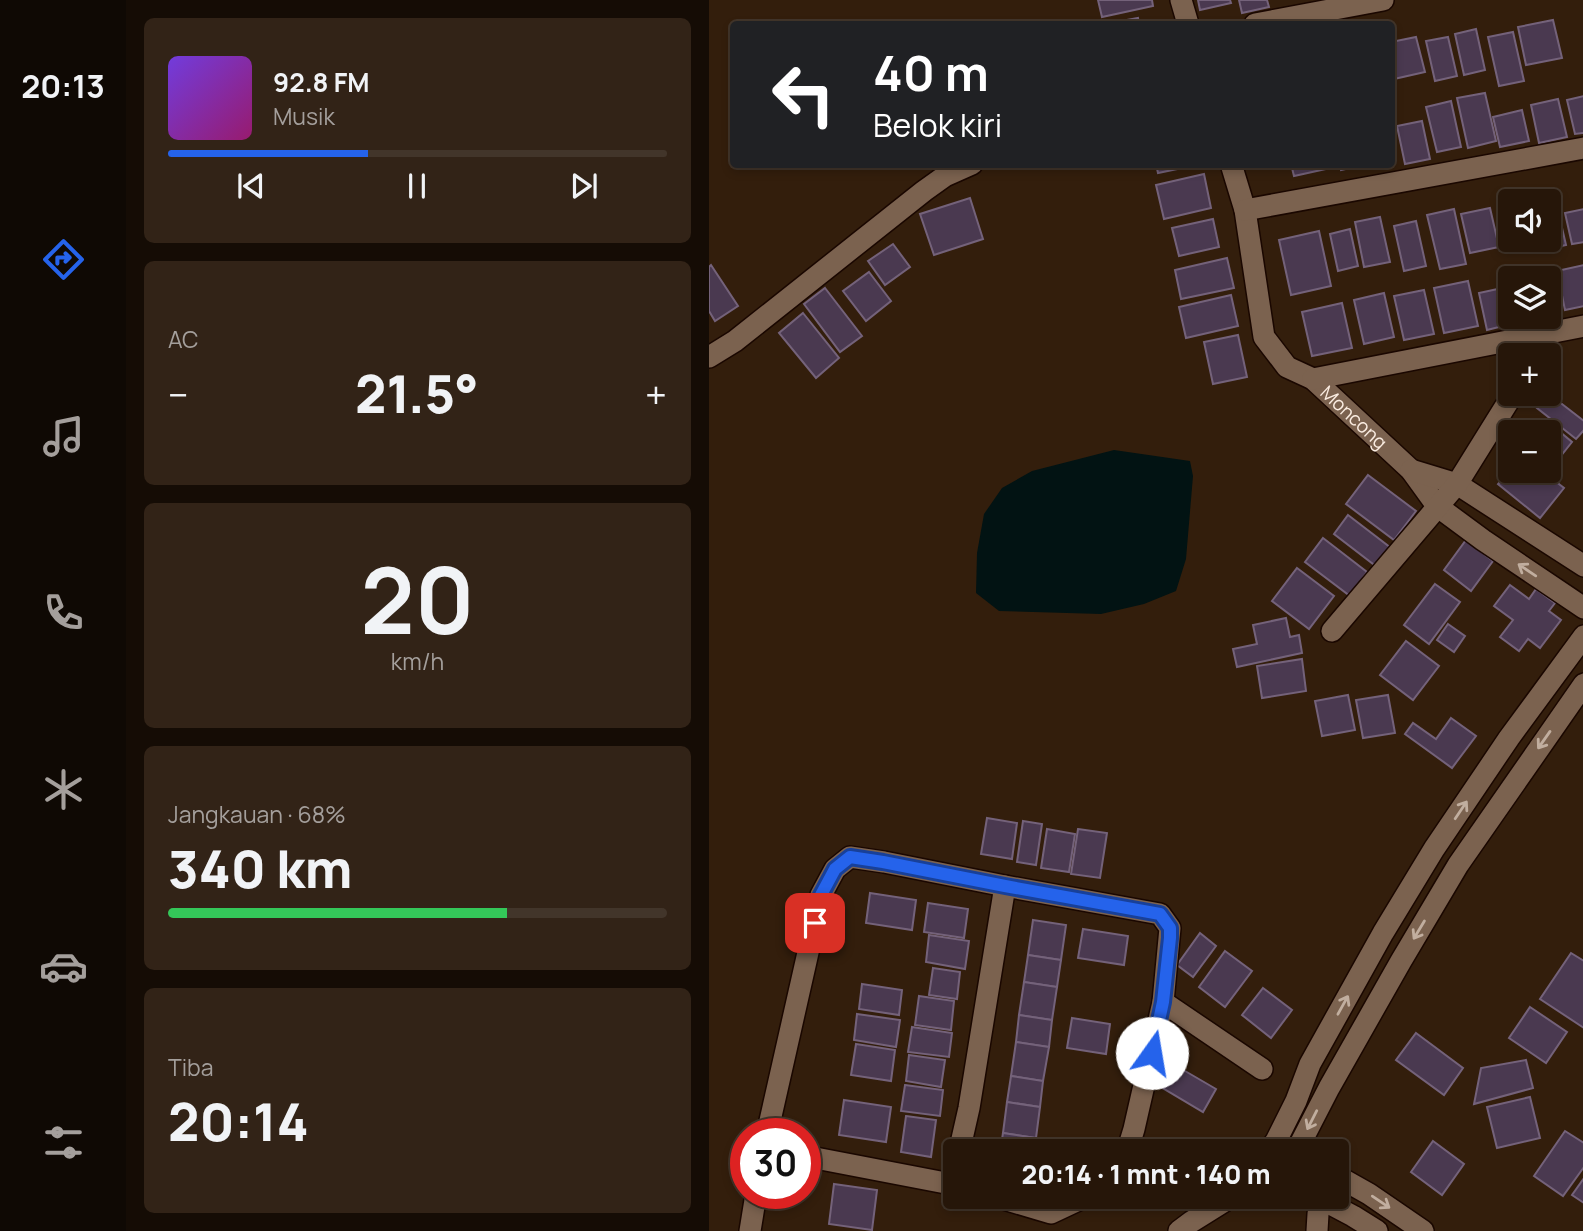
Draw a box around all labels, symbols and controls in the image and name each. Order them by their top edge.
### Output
text: 40 m [873,39,989,106]
icon: left [758,49,849,140]
text: 20:13 [21,64,105,108]
text: 92.8 FM [273,64,370,100]
text: Musik [273,100,335,132]
text: Belok kiri [873,103,1002,147]
icon: previous [232,167,270,205]
icon: pause [398,167,436,205]
icon: next [565,167,603,205]
map controls [1498,189,1561,483]
button: sound [1498,189,1561,252]
icon: directions [39,235,88,284]
button: layers [1498,266,1561,329]
text: AC [168,323,199,355]
button: + [1498,343,1561,406]
text: 21.5° [355,358,479,429]
text: − [168,368,189,420]
text: + [645,368,667,420]
street label: Moncong [1315,380,1393,455]
icon: music [39,412,88,461]
button: − [1498,420,1561,483]
text: 20 [360,537,475,661]
one-way arrow [1518,563,1537,577]
icon: phone [39,588,88,637]
text: km/h [391,645,444,677]
one-way arrow [1537,730,1551,749]
icon: climate [39,765,88,814]
text: Jangkauan · 68% [168,798,346,830]
one-way arrow [1454,801,1468,820]
text: 340 km [168,833,353,904]
pin [785,893,845,953]
icon: arrive [796,904,834,942]
one-way arrow [1412,919,1426,939]
icon: car [39,942,88,991]
one-way arrow [1336,995,1350,1015]
position arrow [1115,1016,1189,1090]
text: Tiba [168,1051,213,1083]
text: 20:14 [168,1086,309,1157]
one-way arrow [1305,1109,1319,1130]
icon: filters [39,1118,88,1167]
speed limit sign: 30 [730,1118,821,1209]
text: 20:14 · 1 mnt · 140 m [1022,1156,1270,1192]
one-way arrow [1371,1195,1390,1209]

